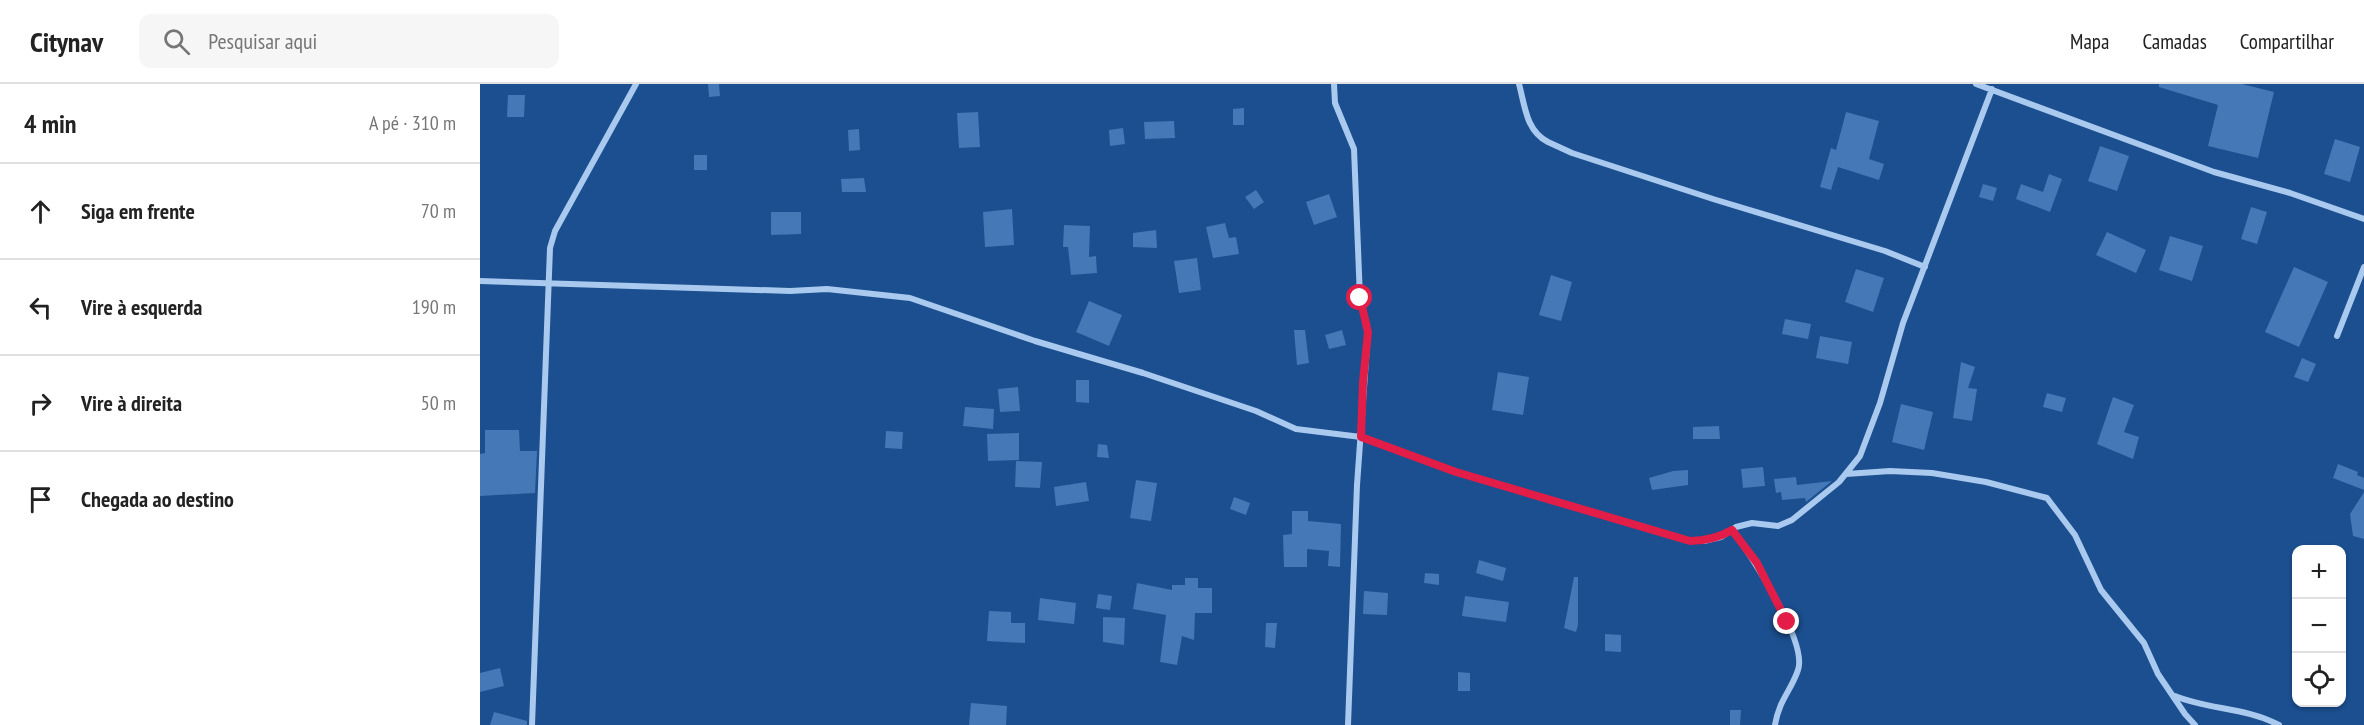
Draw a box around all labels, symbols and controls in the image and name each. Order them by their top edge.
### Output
search box [139,14,559,68]
text: Citynav [30,23,103,60]
icon: search [160,25,193,58]
text: Pesquisar aqui [208,27,317,55]
text: Mapa [2070,28,2109,55]
text: Camadas [2142,28,2207,55]
text: Compartilhar [2240,28,2334,55]
text: 4 min [24,107,77,140]
text: A pé · 310 m [369,110,456,136]
icon: ahead [24,195,57,228]
text: Siga em frente [81,197,195,225]
text: 70 m [421,198,456,224]
route start [1346,284,1372,310]
icon: left [24,291,57,324]
text: Vire à esquerda [81,293,202,321]
text: 190 m [412,294,456,320]
icon: right [24,387,57,420]
text: Vire à direita [81,389,182,417]
text: 50 m [421,390,456,416]
icon: arrive [24,483,57,516]
text: Chegada ao destino [81,485,234,513]
map controls [2292,545,2346,707]
button: + [2292,545,2346,599]
button: − [2292,599,2346,653]
route end [1773,608,1799,634]
button: locate [2292,653,2346,707]

